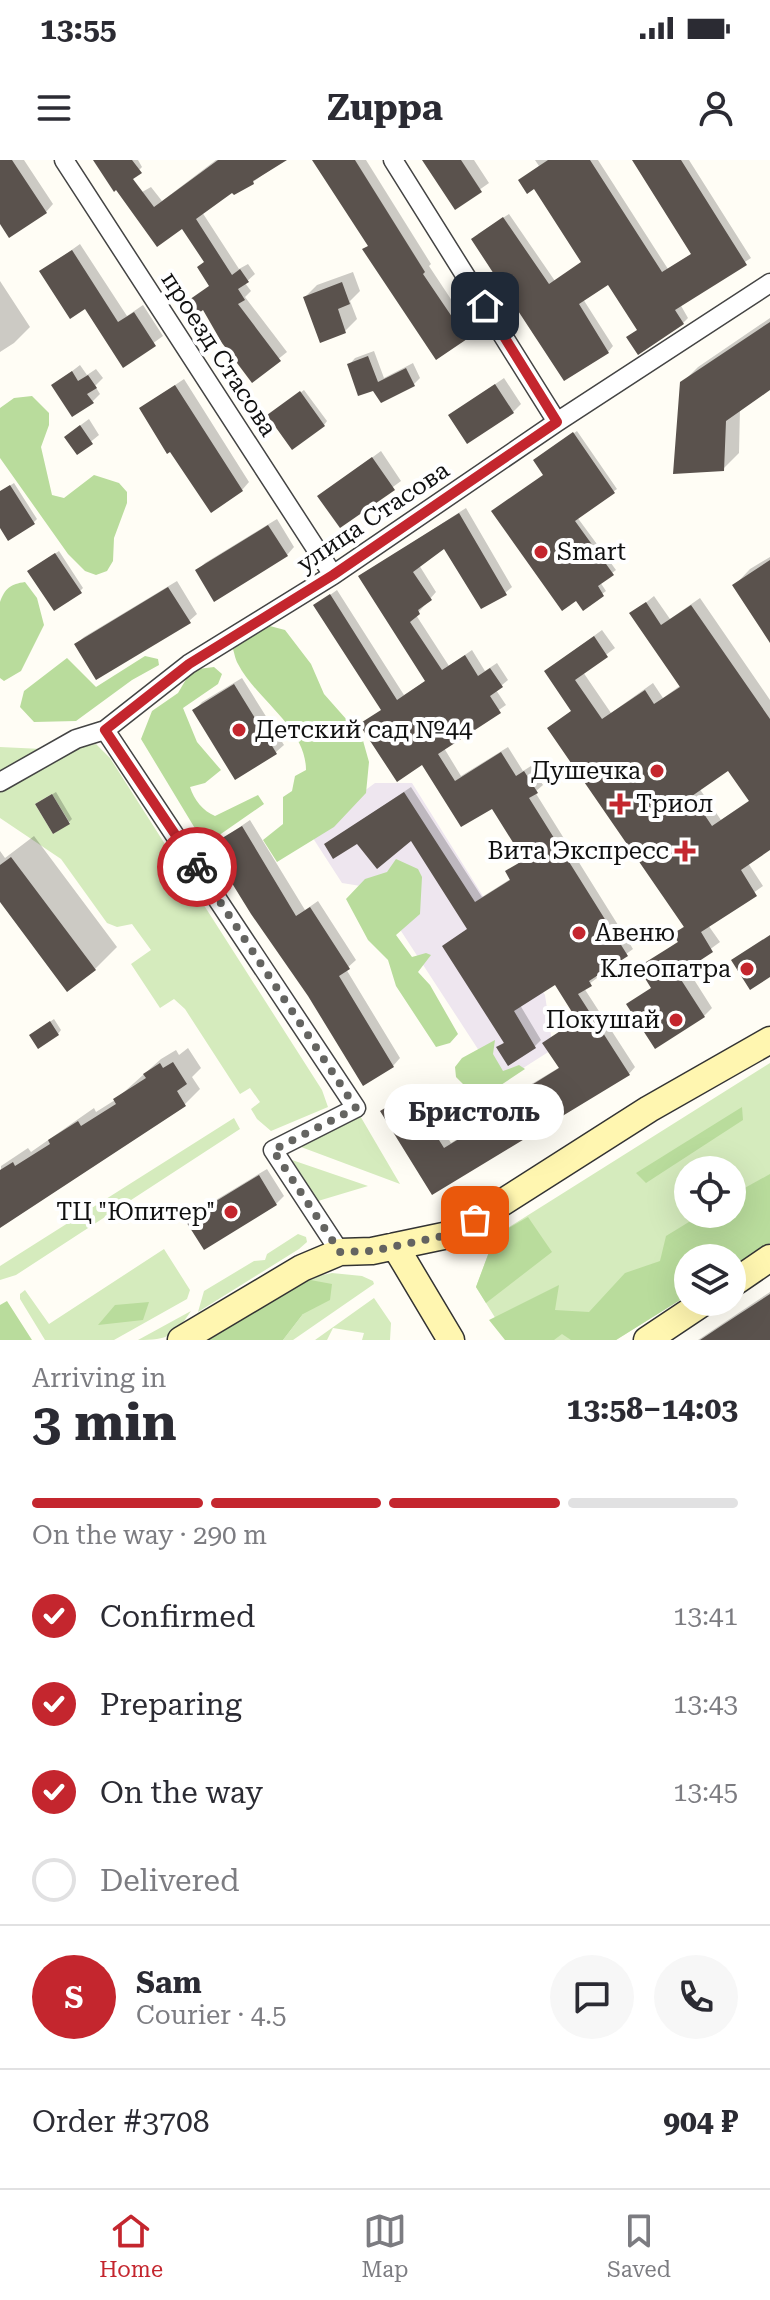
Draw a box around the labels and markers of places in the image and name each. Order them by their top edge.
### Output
pin [451,272,519,340]
place label: Smart [557,538,626,566]
marker: Smart [532,543,550,561]
place label: Детский сад №44 [255,716,473,744]
marker: Детский сад №44 [230,721,248,739]
place label: Душечка [531,757,641,785]
marker: Душечка [648,762,666,780]
place label: Триол [636,790,714,818]
marker: Триол [611,795,629,813]
place label: Вита Экспресс [488,837,669,865]
marker: Вита Экспресс [676,842,694,860]
place label: Авеню [595,919,675,947]
marker: Авеню [570,924,588,942]
place label: Клеопатра [600,955,731,983]
marker: Клеопатра [738,960,756,978]
place label: Покушай [546,1006,660,1034]
marker: Покушай [667,1011,685,1029]
callout: Бристоль [385,1084,565,1140]
pin [441,1186,509,1254]
place label: ТЦ "Юпитер" [56,1198,215,1226]
marker: ТЦ "Юпитер" [222,1203,240,1221]

